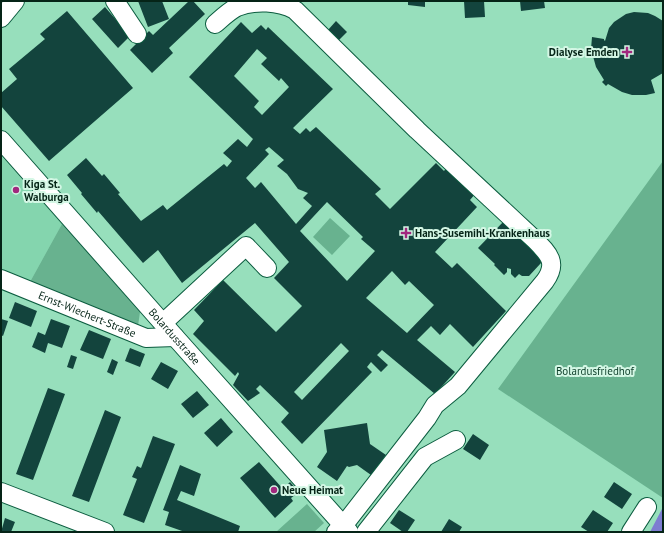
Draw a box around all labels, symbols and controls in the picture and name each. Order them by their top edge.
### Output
place label: Dialyse Emden [549,45,618,59]
marker: Dialyse Emden [621,46,633,58]
place label: Kiga St. Walburga [24,177,69,204]
marker: Kiga St. Walburga [11,185,21,195]
place label: Hans-Susemihl-Krankenhaus [415,226,550,240]
marker: Hans-Susemihl-Krankenhaus [400,227,412,239]
street label: Ernst-Wiechert-Straße [36,288,138,340]
street label: Bolardusstraße [146,305,204,368]
park label: Bolardusfriedhof [556,364,635,378]
place label: Neue Heimat [282,483,343,497]
marker: Neue Heimat [269,485,279,495]

